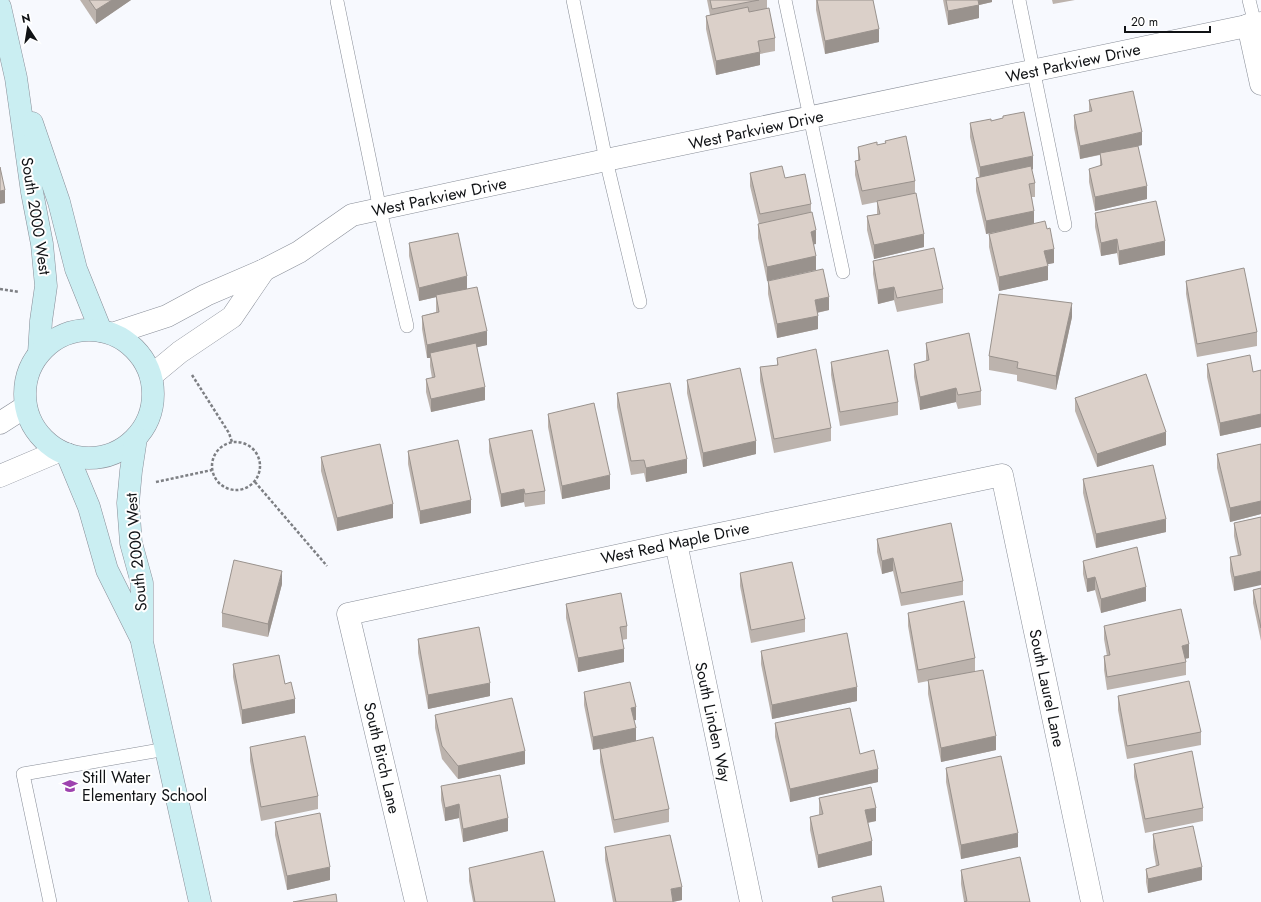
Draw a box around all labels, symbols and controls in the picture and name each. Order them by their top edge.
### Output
north arrow [8,8,48,48]
scale bar [1125,8,1210,34]
text: N [20,9,32,27]
text: 20 m [1131,13,1158,31]
street label: West Parkview Drive [1004,37,1142,89]
street label: West Parkview Drive [687,104,825,156]
street label: South 2000 West [15,156,57,277]
street label: West Parkview Drive [370,171,508,223]
street label: South 2000 West [119,492,153,612]
street label: West Red Maple Drive [599,516,751,570]
street label: South Laurel Lane [1023,627,1071,749]
street label: South Linden Way [689,660,737,785]
street label: South Birch Lane [358,700,406,816]
place label: Still Water Elementary School [82,766,207,807]
school or university icon: Still Water Elementary School [61,777,79,795]

